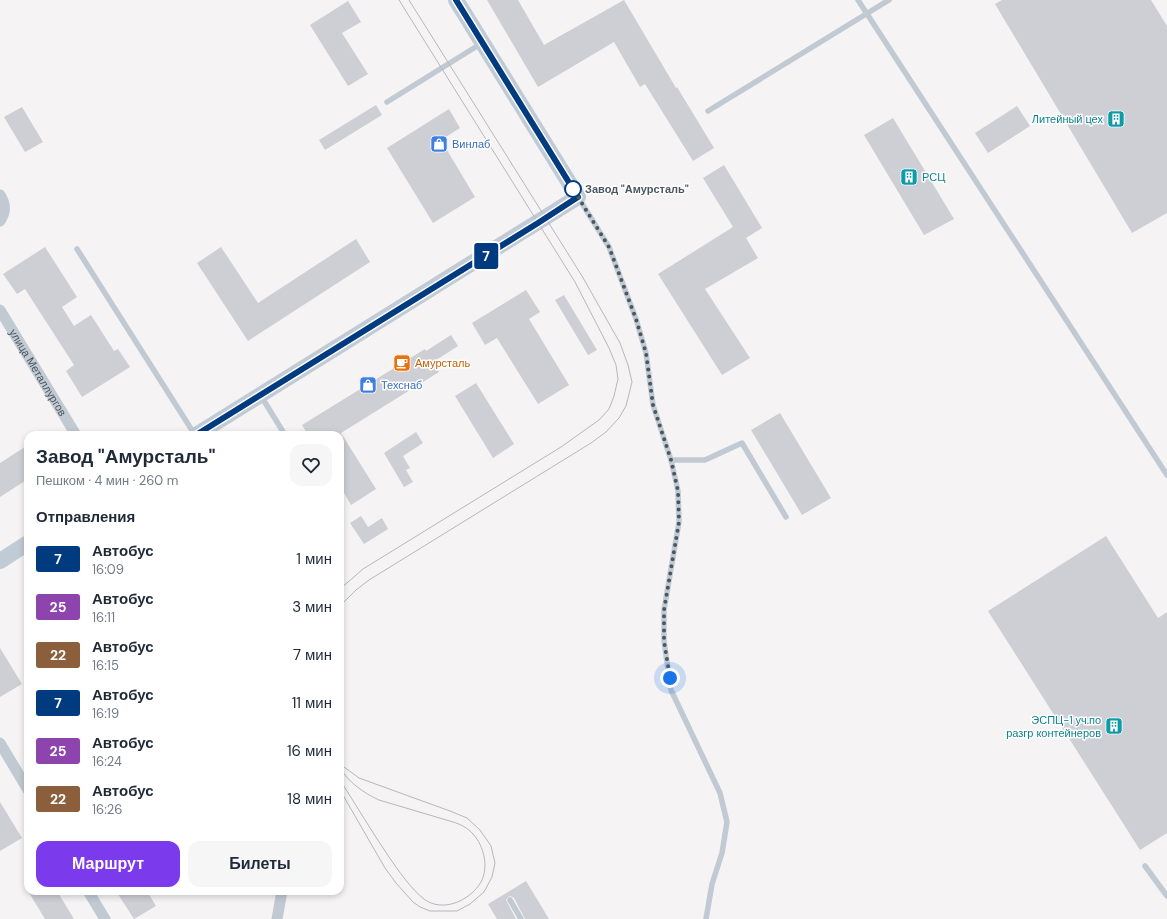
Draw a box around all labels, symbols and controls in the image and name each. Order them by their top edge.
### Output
building icon: Литейный цех [1106,109,1126,129]
place label: Литейный цех [1032,112,1103,126]
shop icon: Винлаб [429,134,449,154]
place label: Винлаб [452,137,490,151]
building icon: РСЦ [899,167,919,187]
place label: РСЦ [922,170,945,184]
marker: Завод "Амурсталь" [564,180,582,198]
place label: Завод "Амурсталь" [585,182,689,196]
line badge: 7 [473,243,499,269]
text: 7 [482,247,490,265]
street label: улица Металлургов [6,326,70,419]
cafe icon: Амурсталь [392,353,412,373]
place label: Амурсталь [415,356,470,370]
shop icon: Техснаб [358,375,378,395]
place label: Техснаб [381,378,422,392]
text: Завод "Амурсталь" [36,444,215,469]
button: heart [290,444,332,486]
text: Пешком · 4 мин · 260 m [36,472,178,489]
text: Отправления [36,507,135,527]
text: Автобус [92,541,154,561]
text: 1 мин [296,549,332,569]
text: 7 [54,550,62,568]
text: 16:09 [92,561,124,578]
text: Автобус [92,589,154,609]
text: 3 мин [292,597,332,617]
text: 25 [50,598,66,616]
text: 16:11 [92,609,115,626]
text: Автобус [92,637,154,657]
text: 7 мин [293,645,332,665]
text: 22 [50,646,66,664]
text: 16:15 [92,657,119,674]
your location [660,668,680,688]
text: Автобус [92,685,154,705]
text: 11 мин [292,693,332,713]
text: 7 [54,694,62,712]
text: 16:19 [92,705,119,722]
place label: ЭСПЦ-1 уч.по разгр контейнеров [1006,713,1101,740]
building icon: ЭСПЦ-1 уч.по разгр контейнеров [1104,716,1124,736]
text: Автобус [92,733,154,753]
text: 16 мин [287,741,332,761]
text: 25 [50,742,66,760]
text: 16:24 [92,753,122,770]
text: Автобус [92,781,154,801]
text: 18 мин [287,789,332,809]
text: 22 [50,790,66,808]
text: 16:26 [92,801,123,818]
button: Маршрут [36,841,180,887]
button: Билеты [188,841,332,887]

